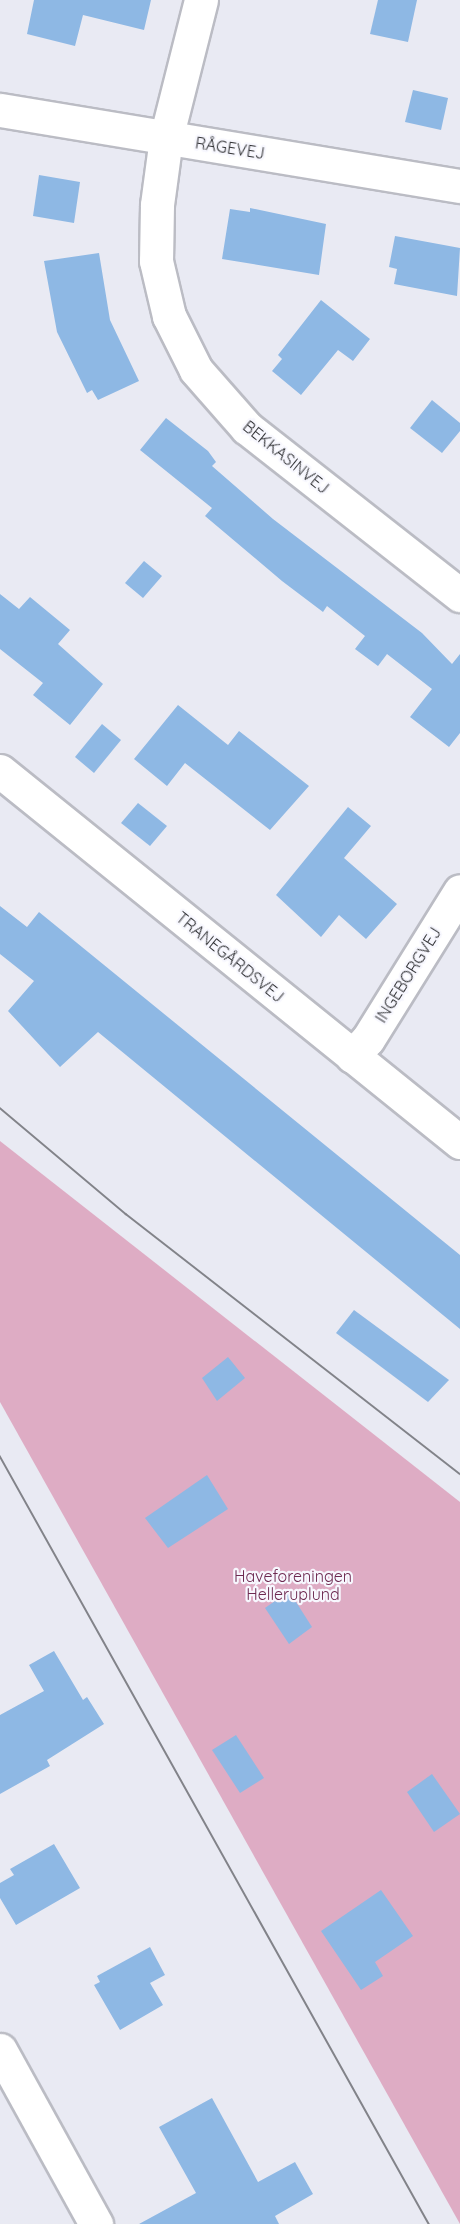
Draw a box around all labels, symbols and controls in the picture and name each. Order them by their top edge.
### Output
street label: RÅGEVEJ [194,133,266,163]
street label: BEKKASINVEJ [239,417,333,497]
street label: TRANEGÅRDSVEJ [172,908,288,1006]
street label: INGEBORGVEJ [371,924,445,1026]
park label: Haveforeningen Helleruplund [234,1566,352,1604]

